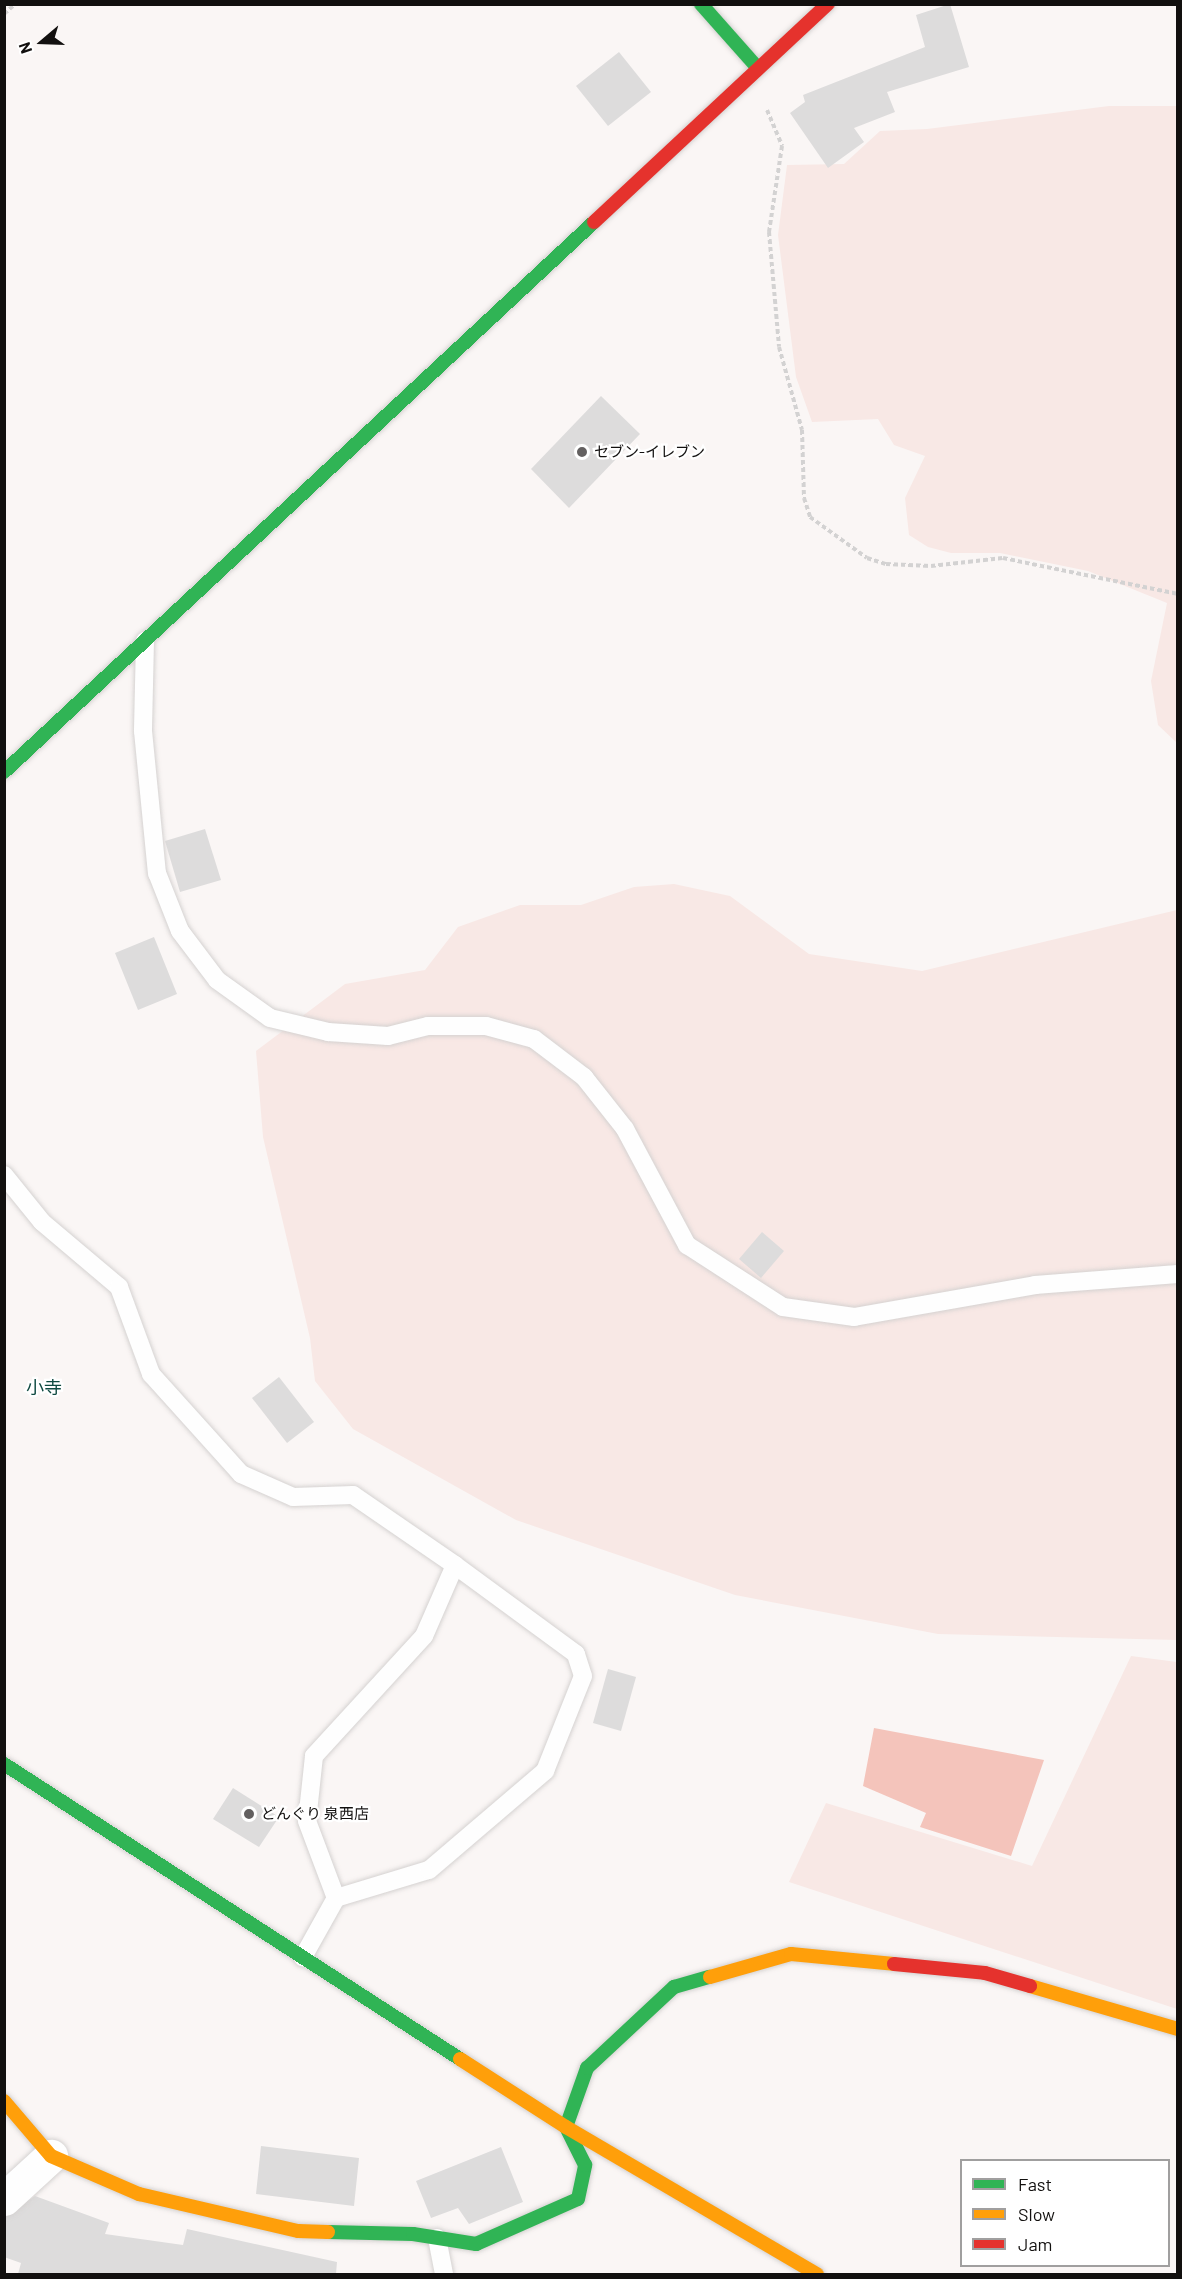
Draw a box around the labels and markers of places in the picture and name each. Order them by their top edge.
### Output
place label: セブン-イレブン [594,443,705,461]
marker: セブン-イレブン [575,445,589,459]
place label: どんぐり 泉西店 [261,1805,369,1823]
marker: どんぐり 泉西店 [242,1807,256,1821]

